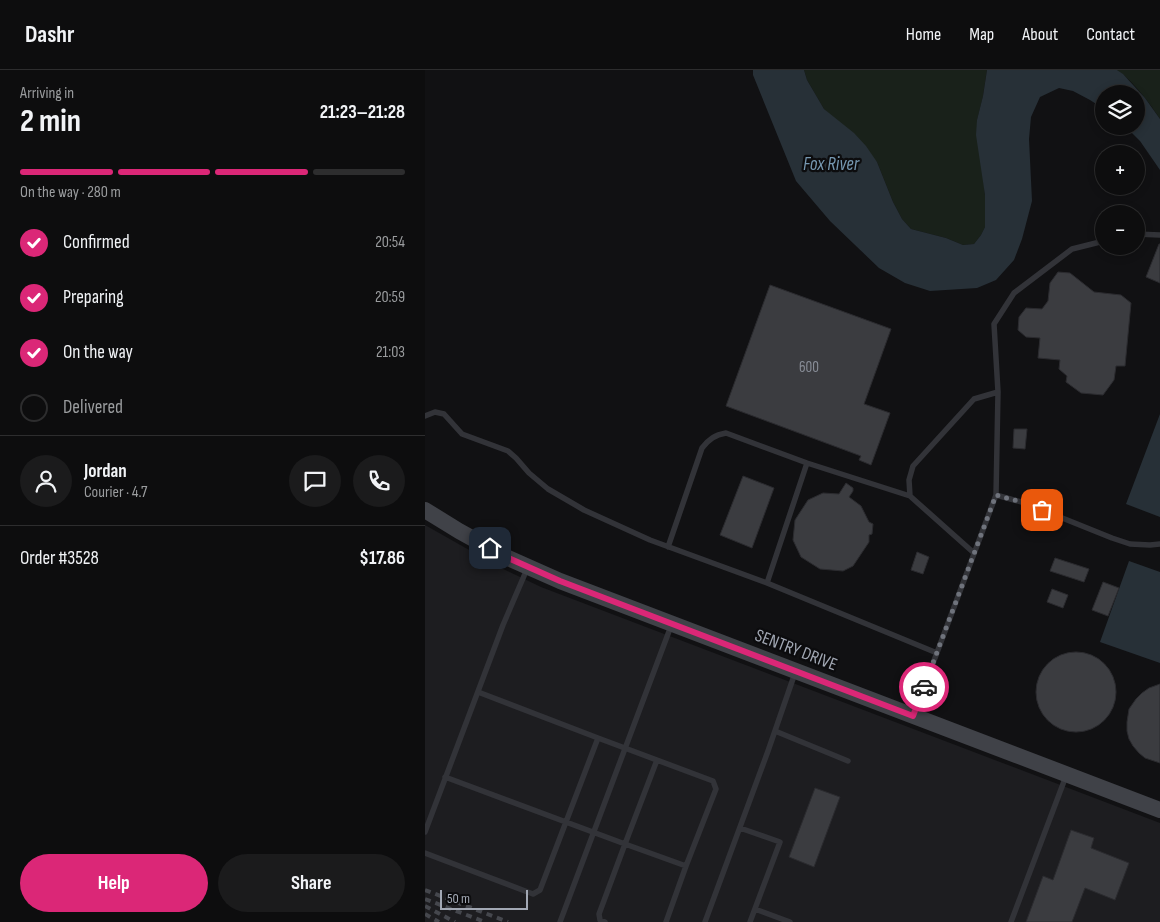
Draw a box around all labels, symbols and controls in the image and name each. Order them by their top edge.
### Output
text: Dashr [25,20,74,49]
text: Home [906,24,941,45]
text: Map [969,24,994,45]
text: About [1022,24,1058,45]
text: Contact [1086,24,1135,45]
text: Arriving in [20,84,74,103]
map controls [1095,85,1145,255]
button: layers [1095,85,1145,135]
text: 21:23–21:28 [320,101,405,124]
text: 2 min [20,102,81,141]
button: + [1095,145,1145,195]
water label: Fox River [803,153,860,176]
text: On the way · 280 m [20,183,121,202]
button: − [1095,205,1145,255]
icon: check [20,229,48,257]
text: Confirmed [63,231,130,254]
text: 20:54 [375,233,405,252]
icon: check [20,284,48,312]
text: Preparing [63,286,124,309]
text: 20:59 [375,288,405,307]
icon: check [20,339,48,367]
text: On the way [63,341,133,364]
text: 21:03 [376,343,405,362]
house number: 600 [799,358,819,377]
text: Delivered [63,396,123,419]
button: person [20,455,72,507]
button: chat [289,455,341,507]
button: phone [353,455,405,507]
text: Jordan [84,460,127,483]
text: Courier · 4.7 [84,483,147,502]
pin [1021,489,1063,531]
icon: bag [1028,496,1056,524]
pin [469,527,511,569]
icon: home [476,534,504,562]
text: Order #3528 [20,547,99,570]
text: $17.86 [359,547,405,570]
street label: SENTRY DRIVE [752,625,840,675]
courier [899,662,949,712]
icon: car [910,673,938,701]
button: Help [20,854,208,912]
button: Share [218,854,405,912]
scale bar [440,887,527,910]
text: 50 m [447,890,470,907]

